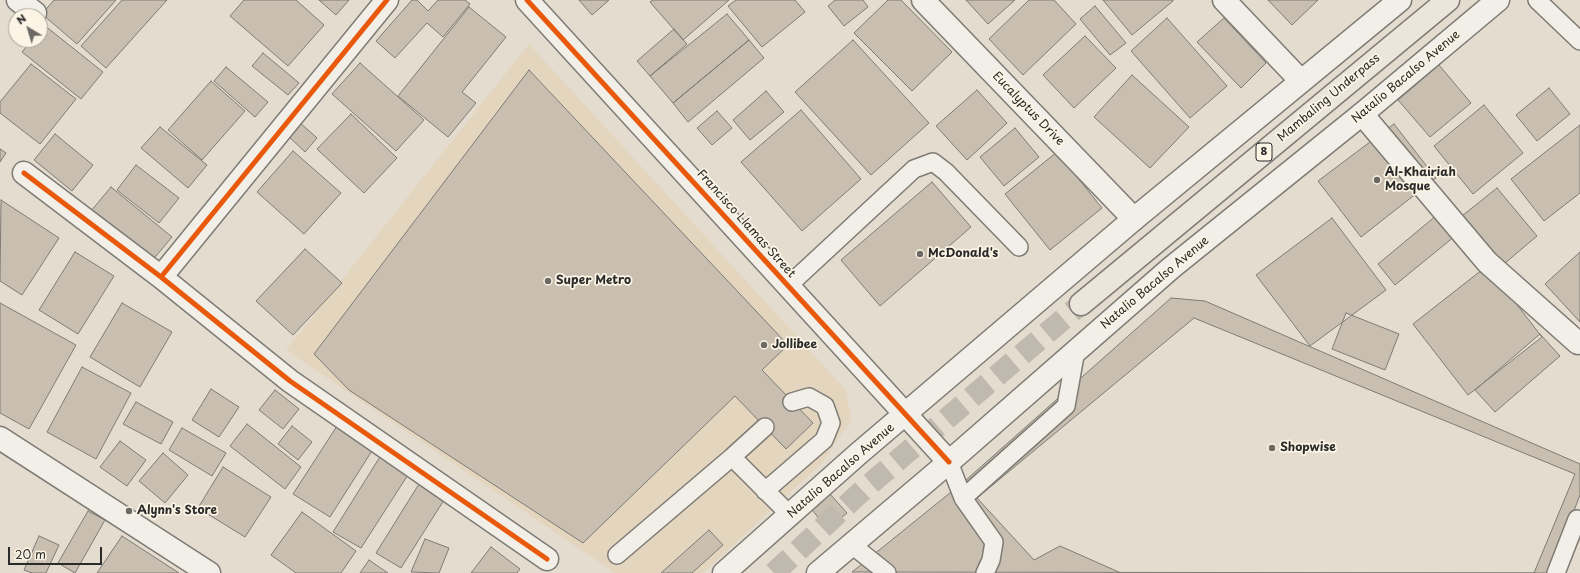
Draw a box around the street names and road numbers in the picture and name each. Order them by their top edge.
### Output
street label: Natalio Bacalso Avenue [1349,27,1463,127]
street label: Mambaling Underpass [1275,51,1383,145]
street label: Eucalyptus Drive [989,69,1067,149]
road number: 8 [1256,143,1272,161]
street label: Francisco Llamas Street [694,167,798,281]
street label: Natalio Bacalso Avenue [1098,233,1212,333]
street label: Natalio Bacalso Avenue [785,421,897,521]

